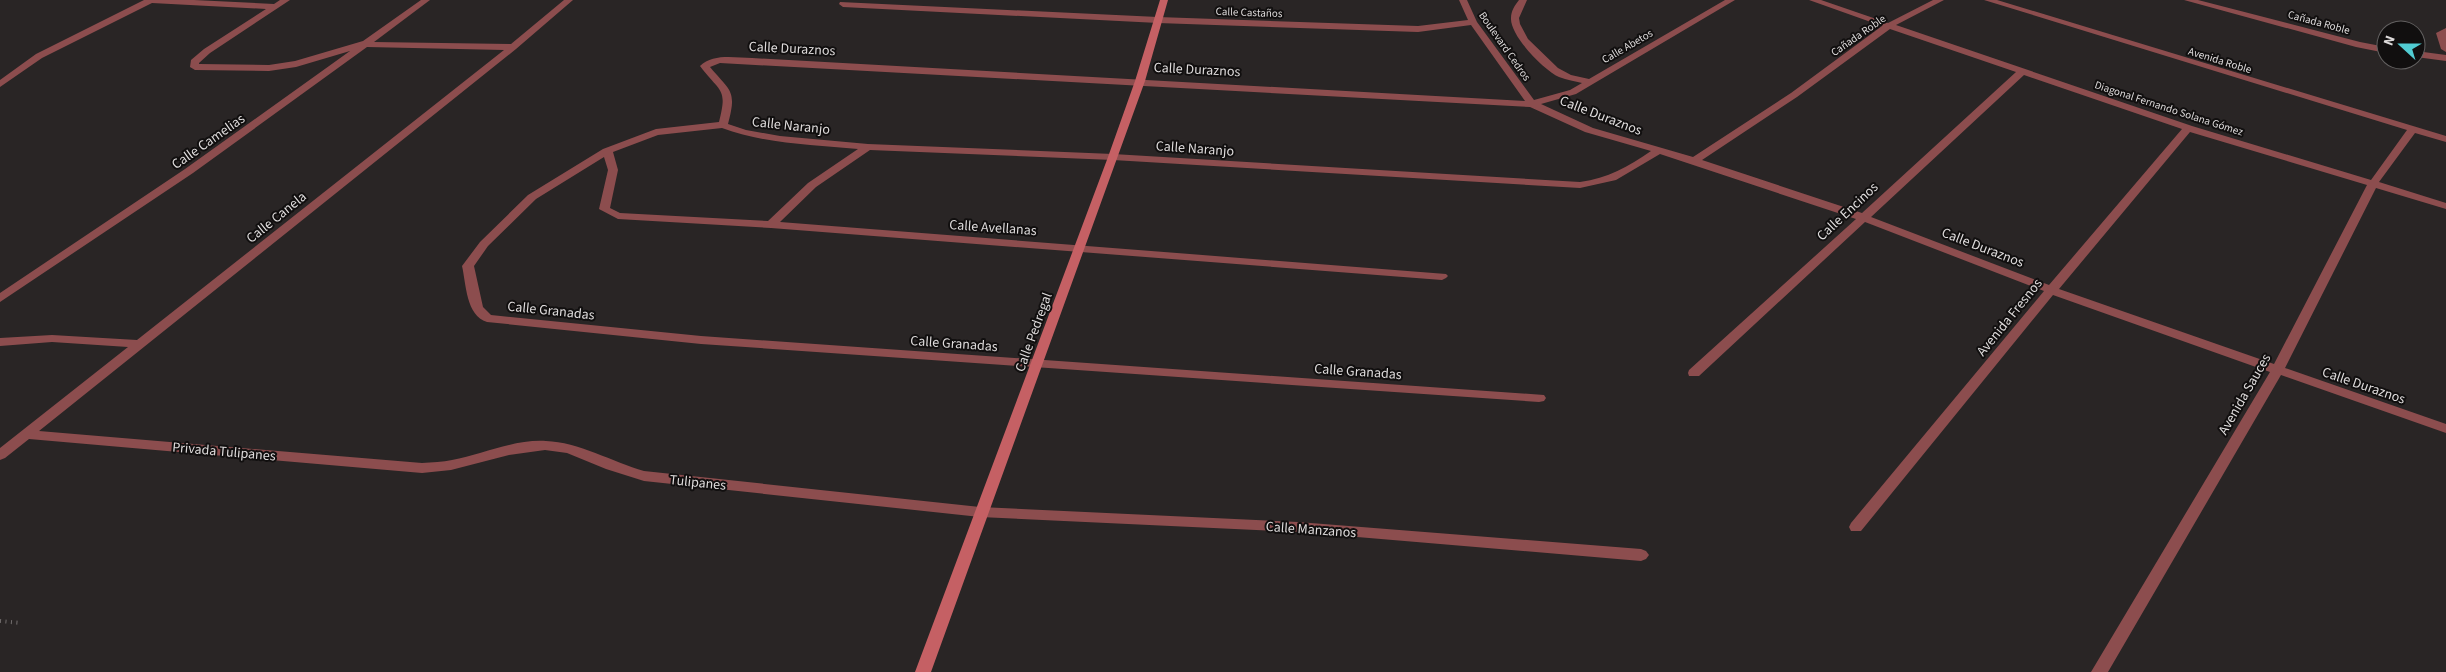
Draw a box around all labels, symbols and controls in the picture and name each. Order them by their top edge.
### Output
street label: Calle Castaños [1215,4,1283,21]
street label: Cañada Roble [2286,7,2352,38]
street label: Boulevard Cedros [1475,9,1534,84]
street label: Cañada Roble [1828,11,1889,60]
north arrow [2376,20,2426,70]
street label: Calle Abetos [1599,26,1656,67]
text: N [2379,33,2401,49]
street label: Calle Duraznos [748,37,836,61]
street label: Avenida Roble [2186,44,2254,77]
street label: Calle Duraznos [1153,58,1241,82]
street label: Diagonal Fernando Solana Gómez [2093,77,2245,140]
street label: Calle Duraznos [1557,91,1645,141]
street label: Calle Camelias [168,109,249,175]
street label: Calle Naranjo [751,112,831,140]
street label: Calle Naranjo [1155,136,1235,162]
street label: Calle Encinos [1812,178,1883,246]
street label: Calle Canela [242,187,311,248]
street label: Calle Avellanas [949,215,1037,241]
street label: Calle Duraznos [1939,223,2027,273]
street label: Avenida Fresnos [1972,274,2047,361]
street label: Calle Pedregal [1010,289,1058,375]
street label: Calle Granadas [506,296,596,326]
street label: Calle Granadas [910,331,998,357]
street label: Avenida Sauces [2214,350,2276,439]
street label: Calle Granadas [1314,359,1402,385]
street label: Calle Duraznos [2319,362,2408,410]
street label: Privada Tulipanes [171,438,277,466]
street label: Tulipanes [669,470,727,496]
street label: Calle Manzanos [1265,517,1357,543]

